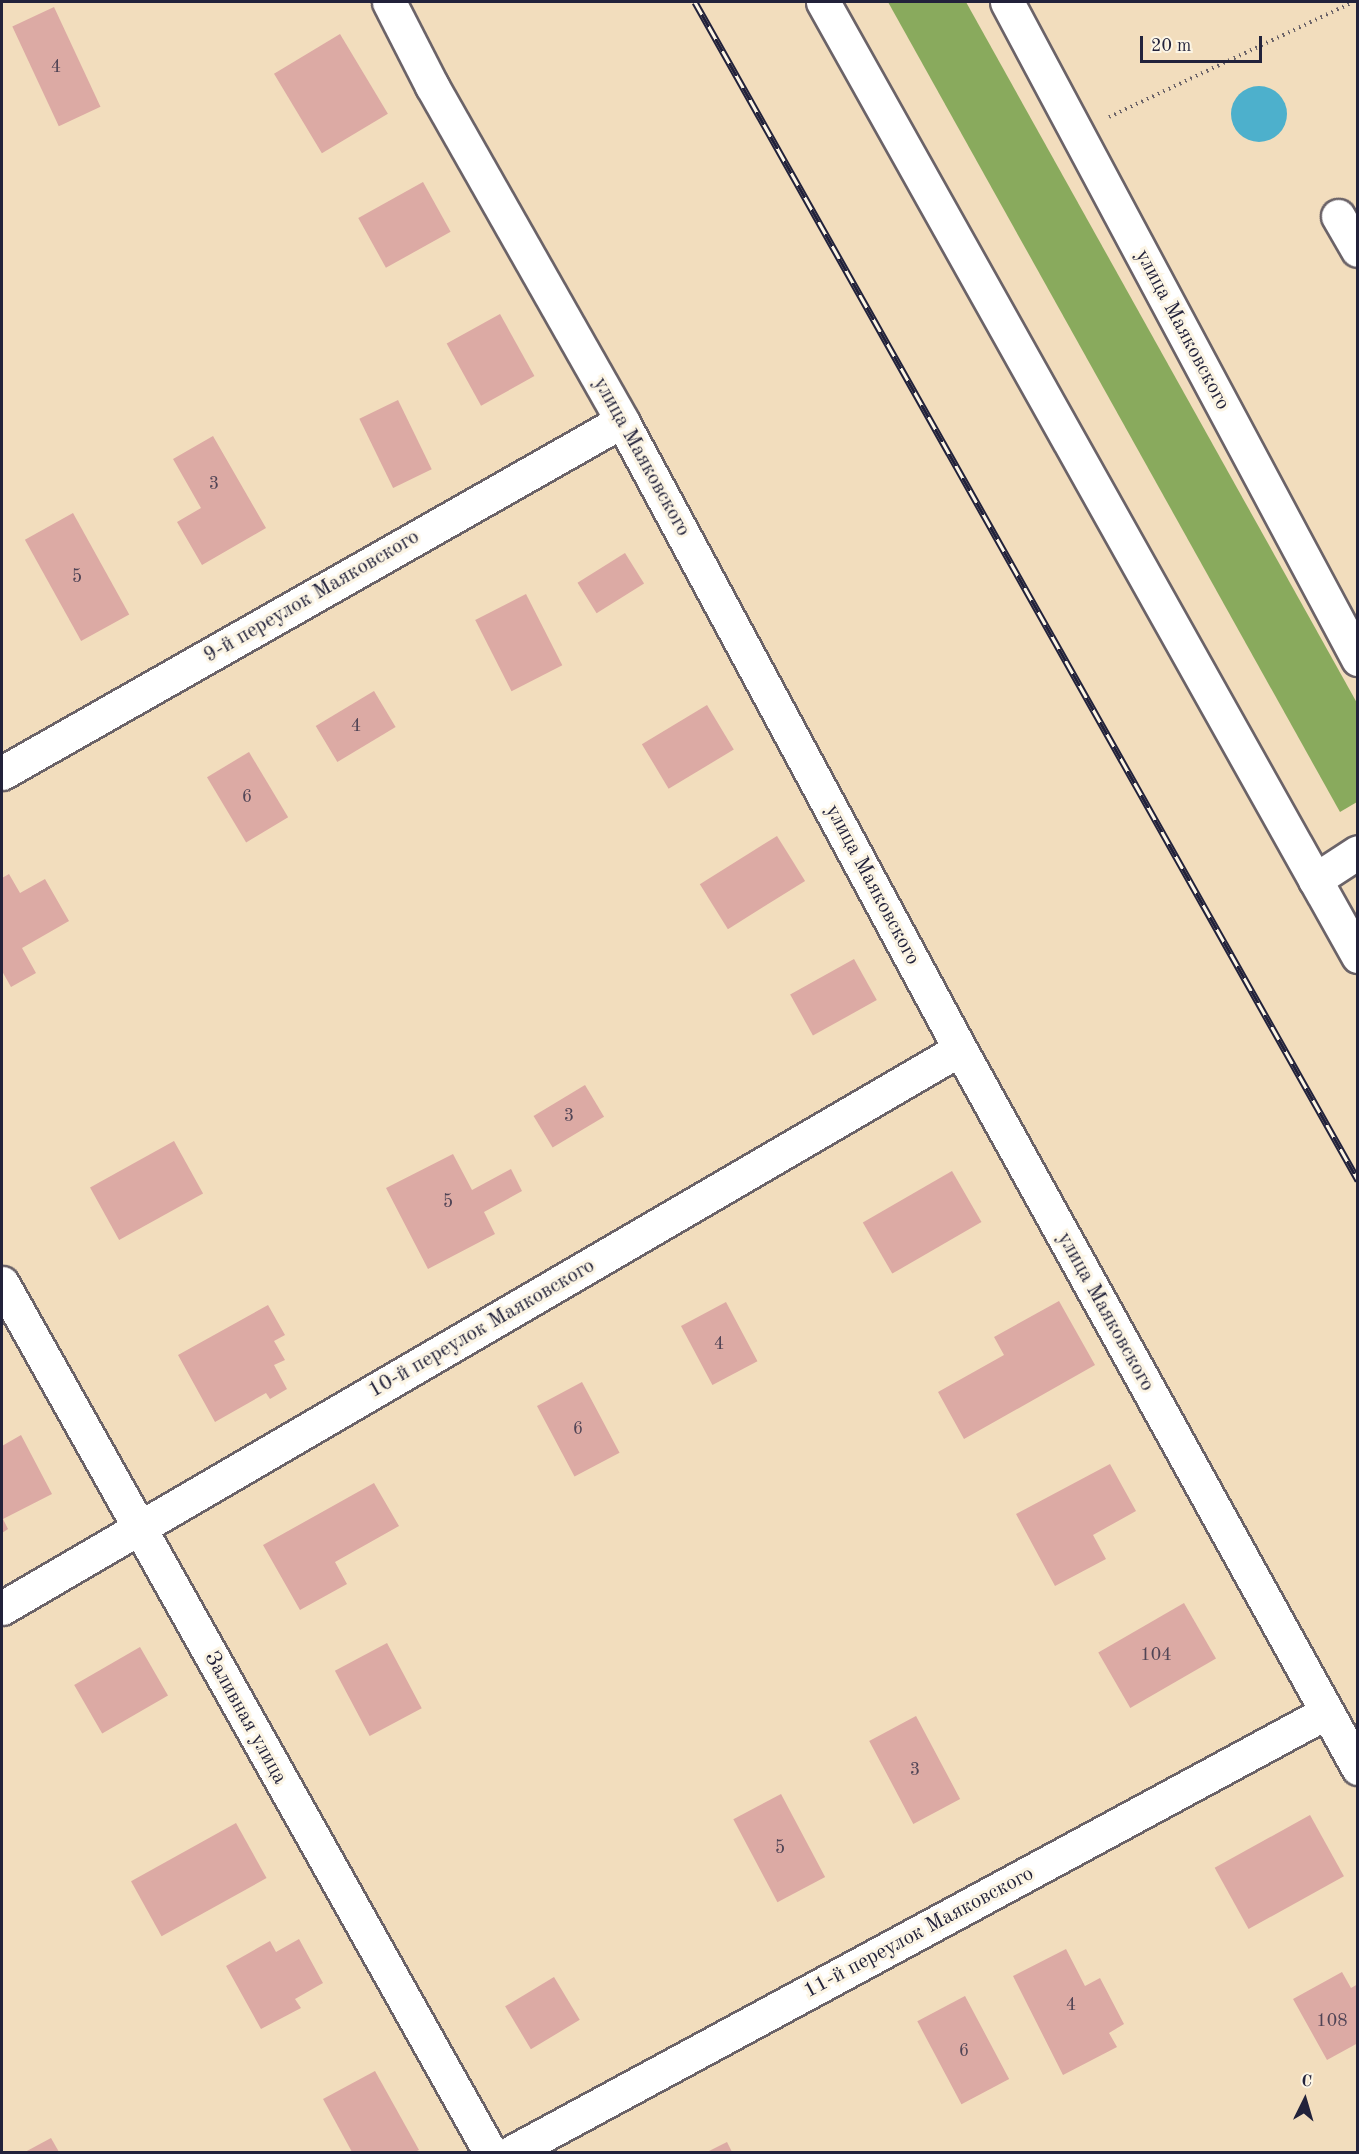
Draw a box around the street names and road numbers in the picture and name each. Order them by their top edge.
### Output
street label: улица Маяковского [1129,245,1235,415]
street label: улица Маяковского [587,373,695,541]
street label: 9-й переулок Маяковского [200,525,424,669]
street label: улица Маяковского [819,800,925,970]
street label: улица Маяковского [1051,1228,1159,1396]
street label: 10-й переулок Маяковского [364,1254,600,1404]
street label: Заливная улица [198,1647,292,1789]
street label: 11-й переулок Маяковского [800,1862,1038,2004]

